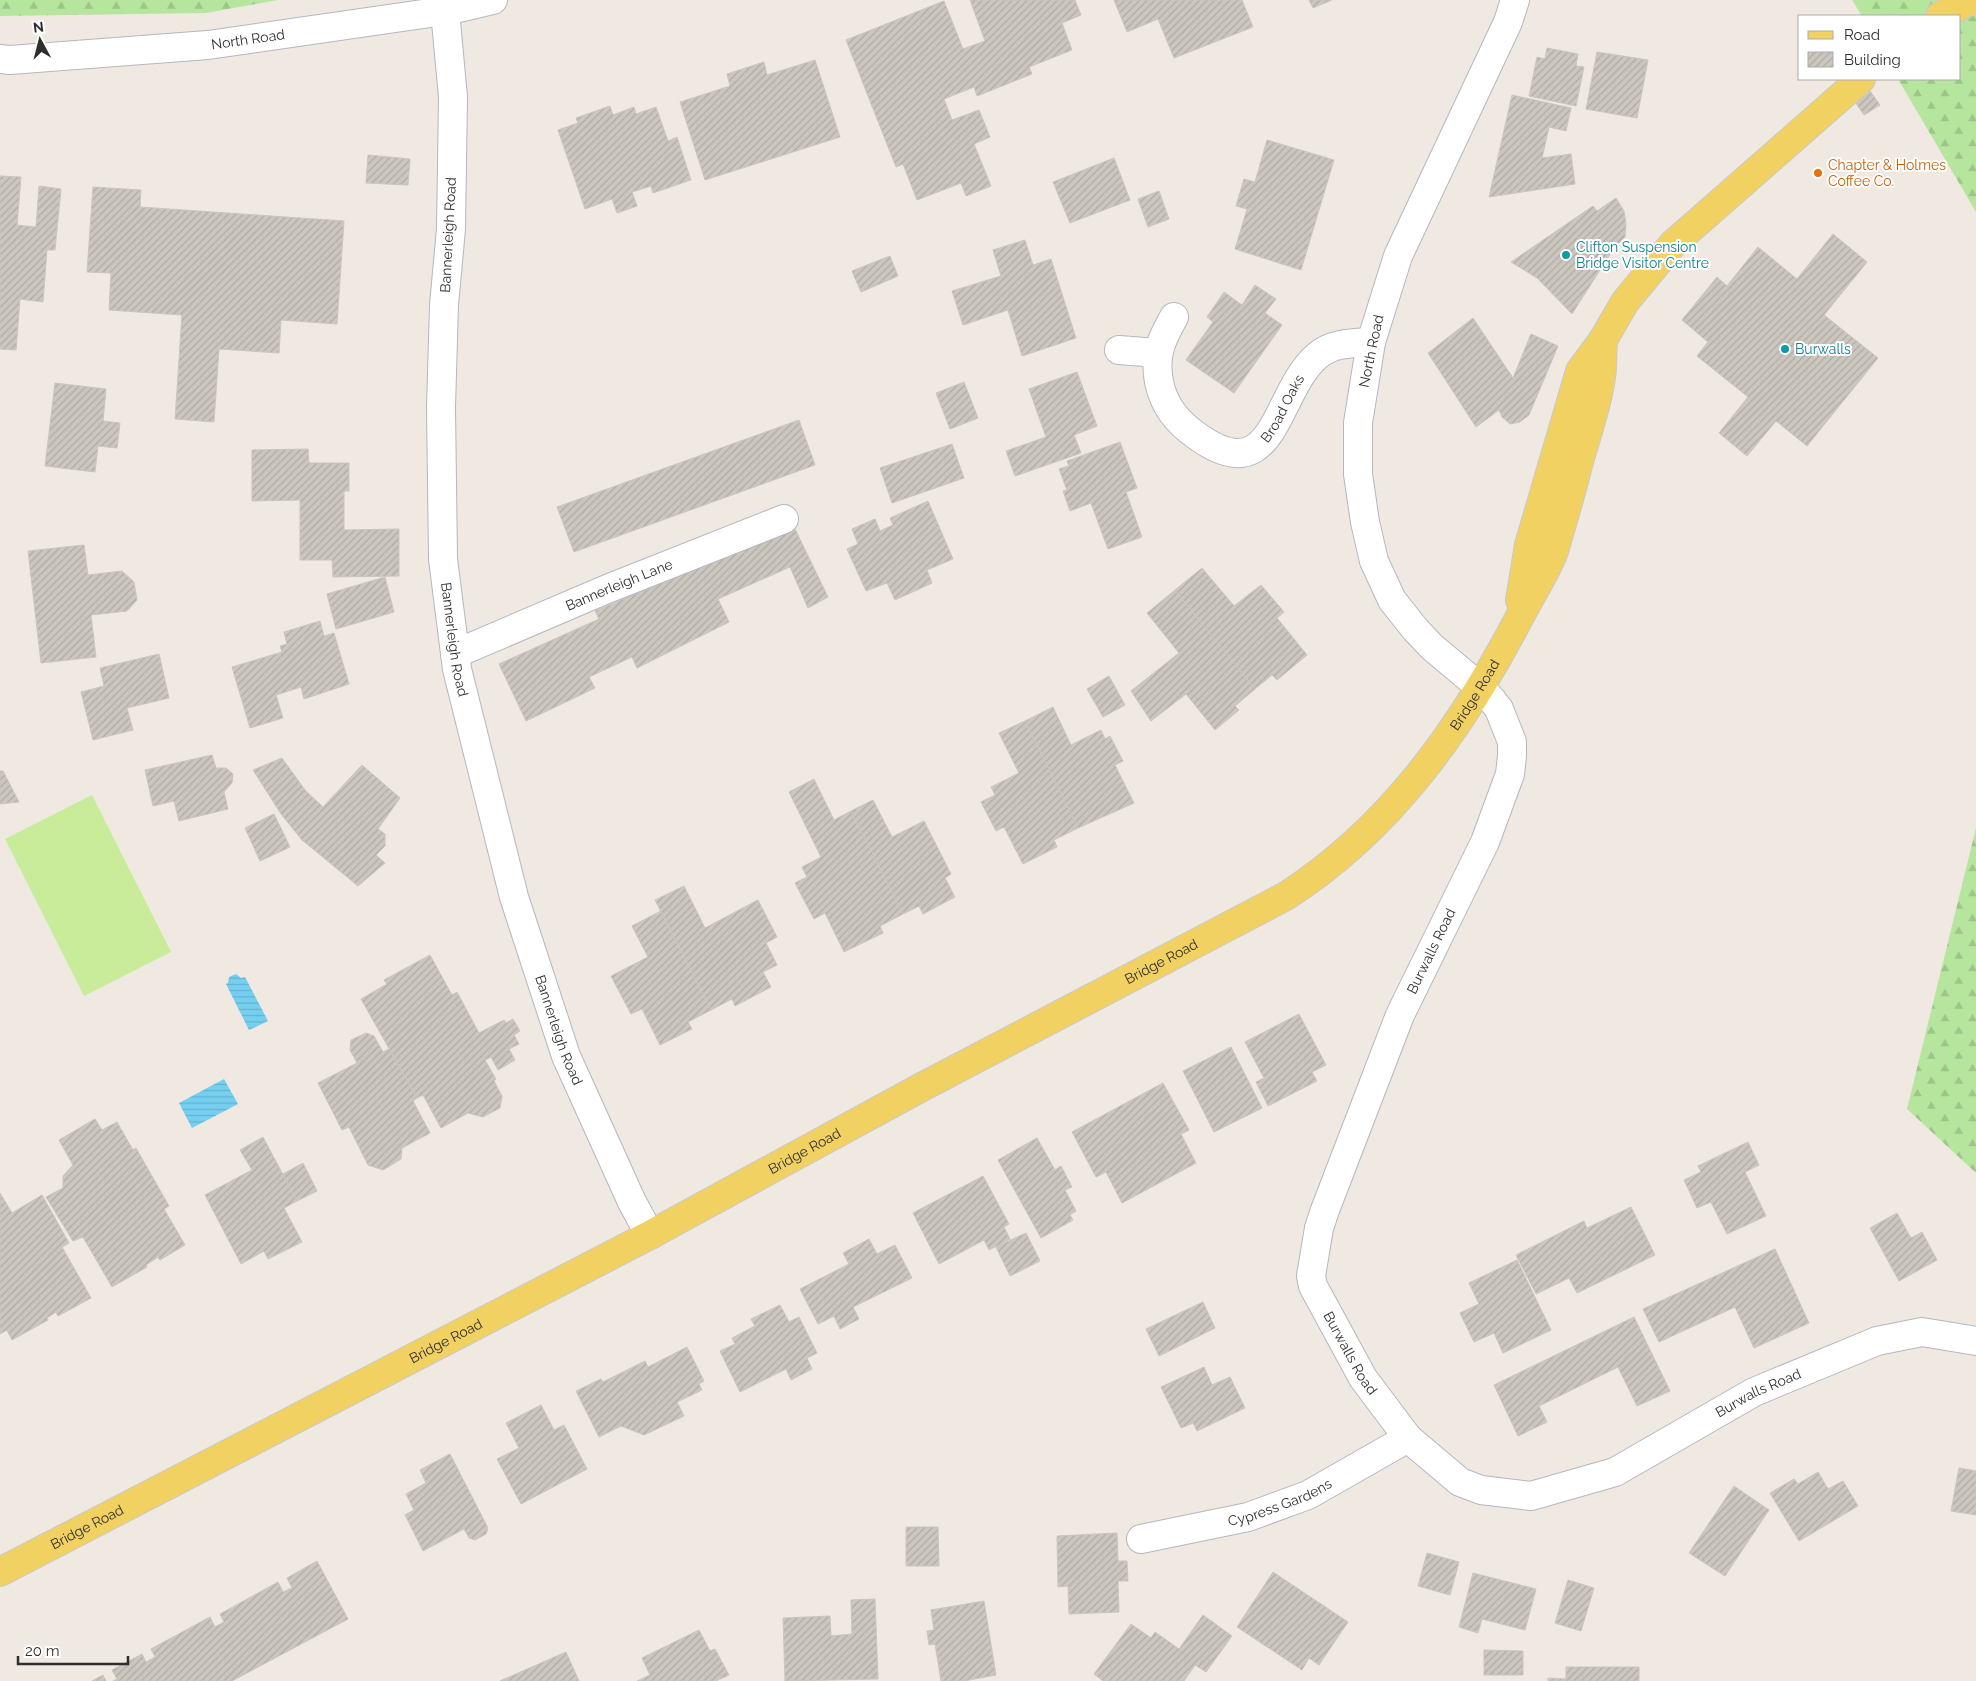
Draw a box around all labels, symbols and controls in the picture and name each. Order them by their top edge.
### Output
north arrow [15,15,65,65]
legend [1798,15,1961,80]
text: N [32,19,45,36]
street label: North Road [210,26,286,52]
text: Road [1844,26,1880,44]
text: Building [1844,51,1901,69]
place label: Chapter & Holmes Coffee Co. [1828,157,1946,189]
marker: Chapter & Holmes Coffee Co. [1812,167,1824,179]
street label: Bannerleigh Road [437,177,459,293]
place label: Clifton Suspension Bridge Visitor Centre [1576,239,1709,271]
marker: Clifton Suspension Bridge Visitor Centre [1560,249,1572,261]
street label: North Road [1355,313,1387,389]
place label: Burwalls [1795,341,1851,357]
marker: Burwalls [1779,343,1791,355]
street label: Broad Oaks [1257,371,1307,446]
street label: Bannerleigh Lane [563,556,675,614]
street label: Bannerleigh Road [438,581,472,698]
street label: Bridge Road [1447,657,1503,733]
street label: Burwalls Road [1403,906,1459,996]
street label: Bridge Road [1122,936,1200,987]
street label: Bannerleigh Road [532,973,586,1087]
street label: Bridge Road [765,1125,843,1177]
street label: Burwalls Road [1320,1309,1381,1398]
street label: Bridge Road [406,1315,485,1366]
street label: Burwalls Road [1713,1365,1803,1420]
street label: Cypress Gardens [1226,1475,1335,1529]
street label: Bridge Road [48,1501,126,1552]
scale bar [18,1634,128,1666]
text: 20 m [25,1642,60,1660]

